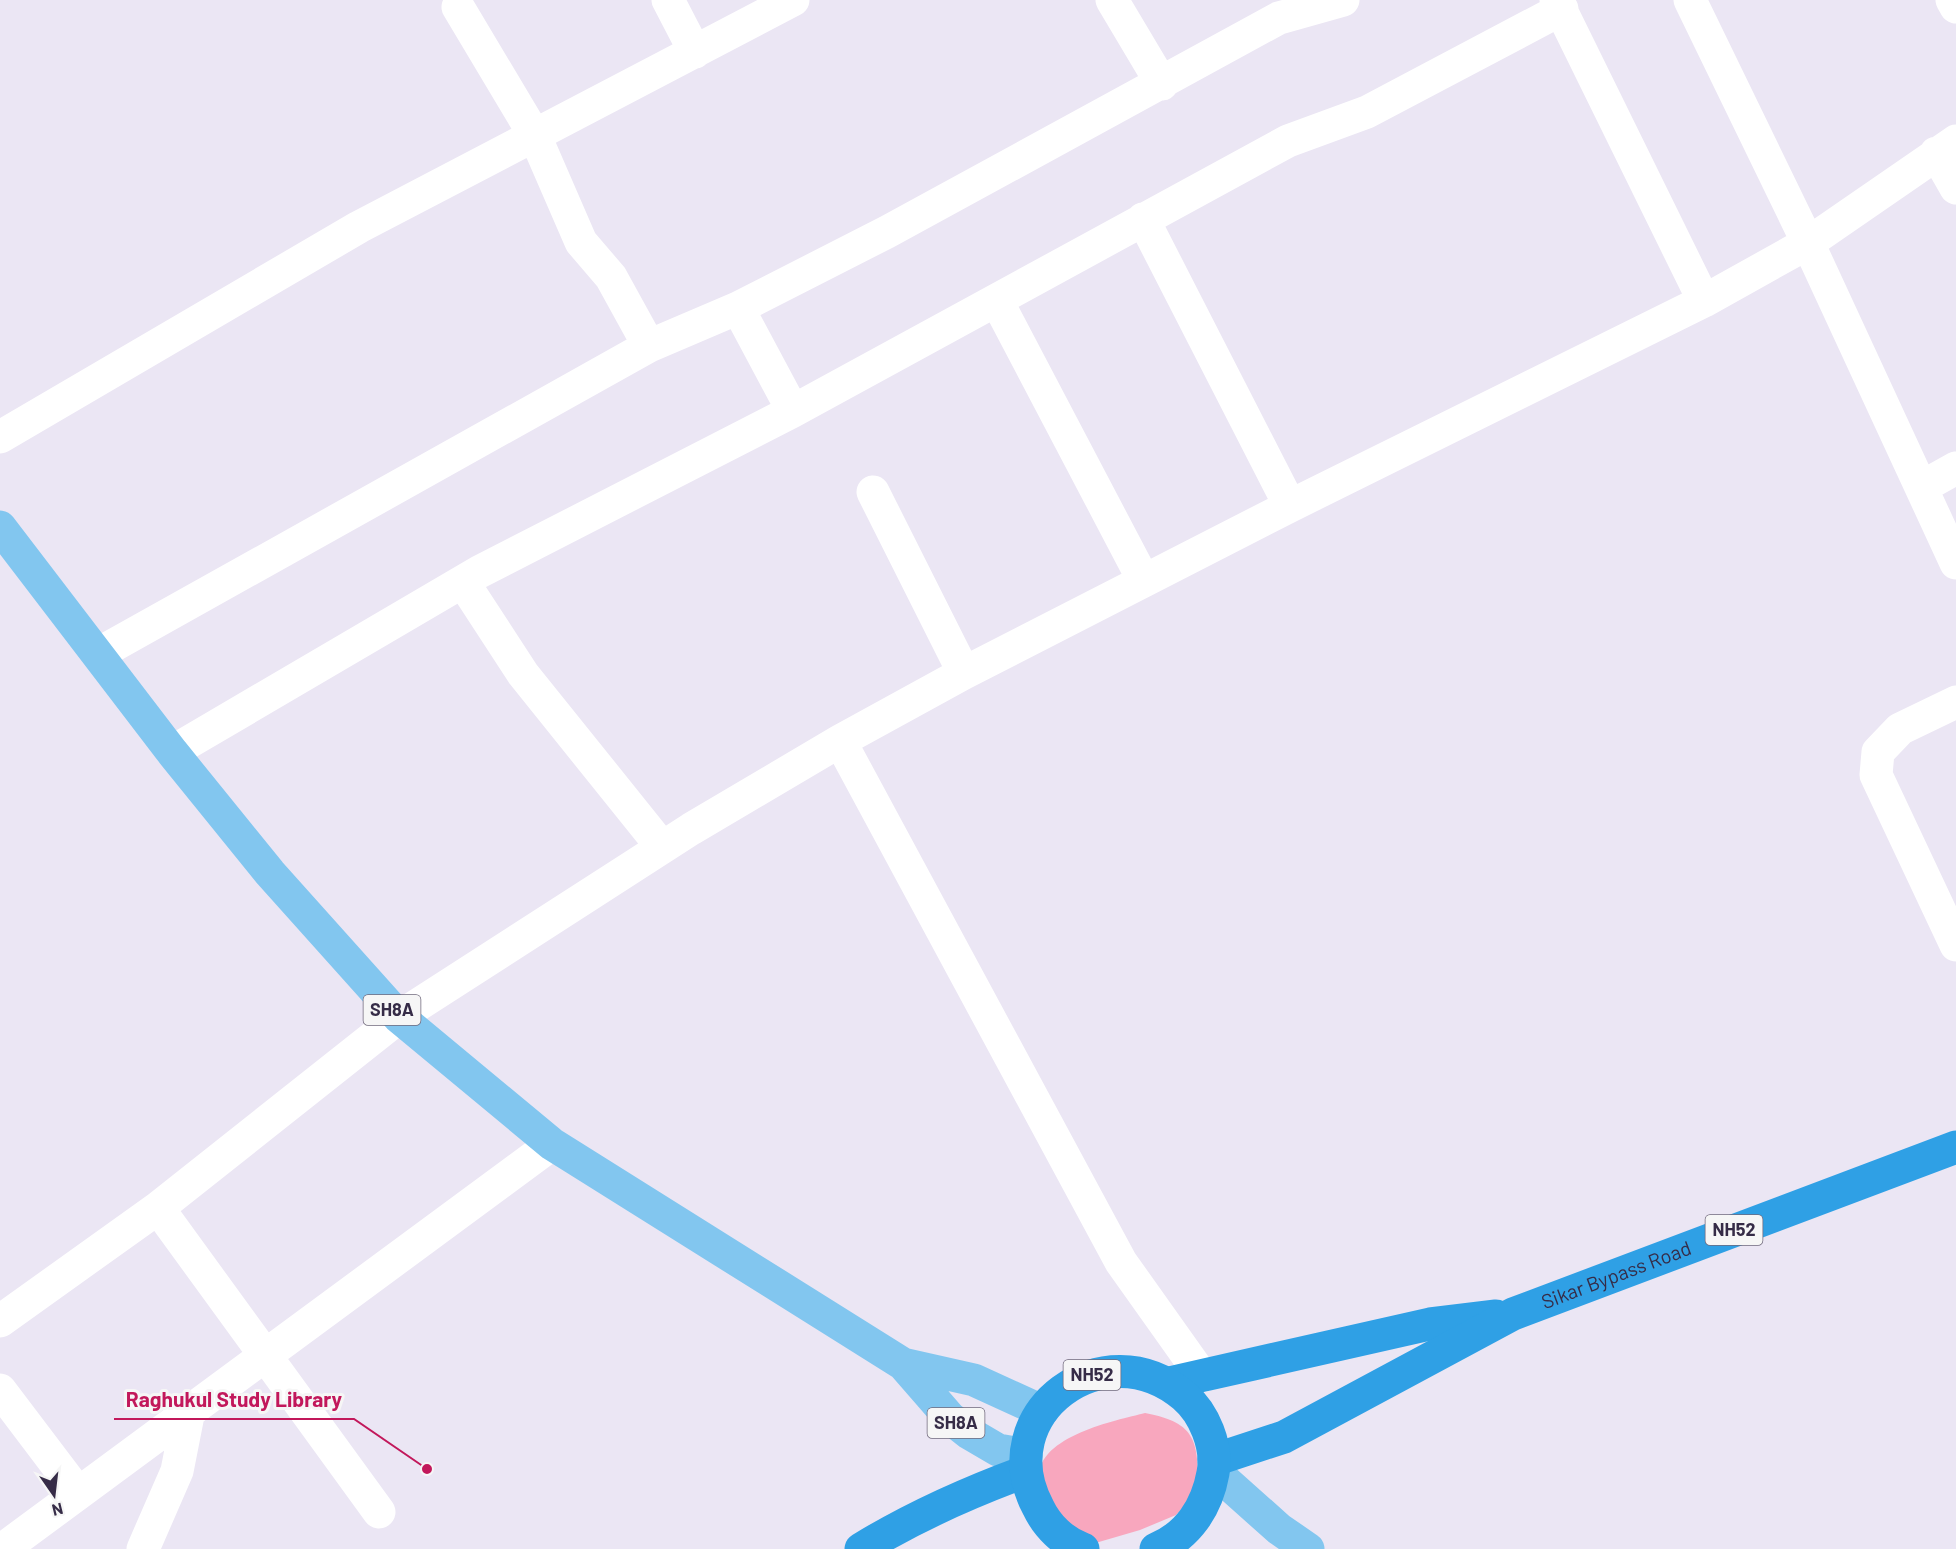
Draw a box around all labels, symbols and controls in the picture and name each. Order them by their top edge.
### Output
road number: SH8A [364,995,420,1025]
road number: NH52 [1706,1215,1762,1245]
street label: Sikar Bypass Road [1538,1235,1694,1313]
road number: NH52 [1064,1360,1120,1390]
callout: Raghukul Study Library [114,1380,354,1419]
text: Raghukul Study Library [126,1386,343,1411]
road number: SH8A [928,1408,984,1438]
north arrow [24,1465,84,1525]
text: N [50,1500,65,1521]

